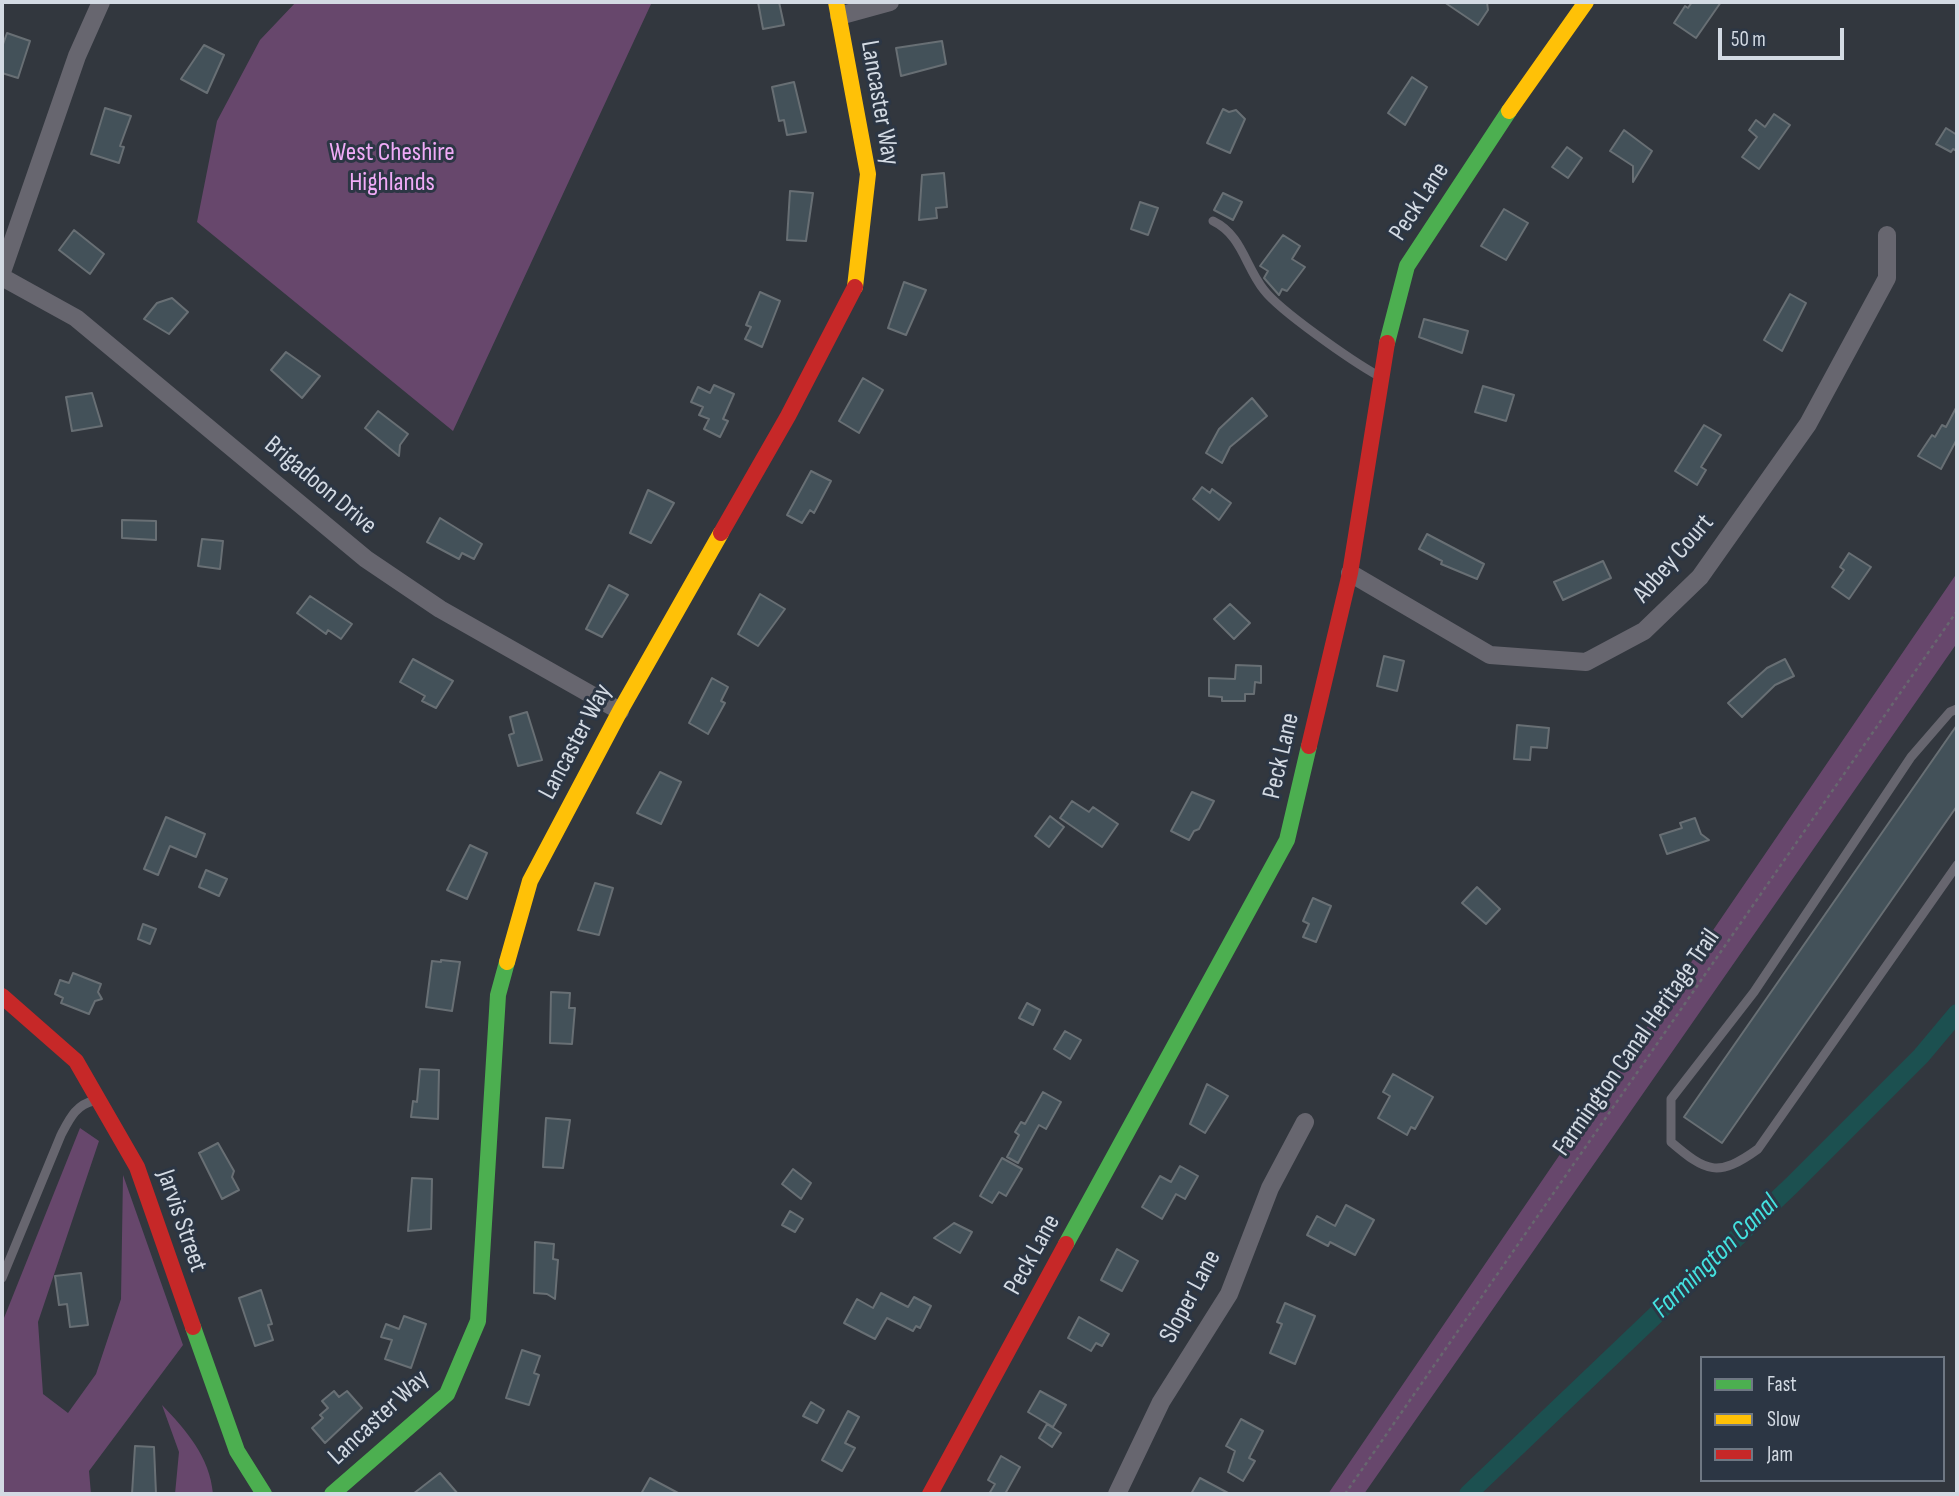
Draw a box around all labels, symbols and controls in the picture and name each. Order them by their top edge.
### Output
scale bar [1721,14,1847,58]
text: 50 m [1731,27,1766,52]
street label: Lancaster Way [853,38,905,168]
park label: West Cheshire Highlands [329,137,455,198]
street label: Peck Lane [1383,157,1457,247]
street label: Brigadoon Drive [258,430,382,542]
street label: Abbey Court [1627,508,1721,610]
street label: Lancaster Way [533,679,619,805]
street label: Peck Lane [1257,710,1307,802]
street label: Farmington Canal Heritage Trail [1547,924,1727,1162]
street label: Jarvis Street [149,1166,213,1276]
water label: Farmington Canal [1646,1188,1786,1326]
street label: Peck Lane [998,1209,1068,1301]
street label: Sloper Lane [1154,1245,1228,1349]
legend [1700,1356,1945,1482]
street label: Lancaster Way [322,1364,436,1472]
text: Fast [1767,1372,1797,1397]
text: Slow [1767,1407,1800,1432]
text: Jam [1767,1442,1793,1467]

